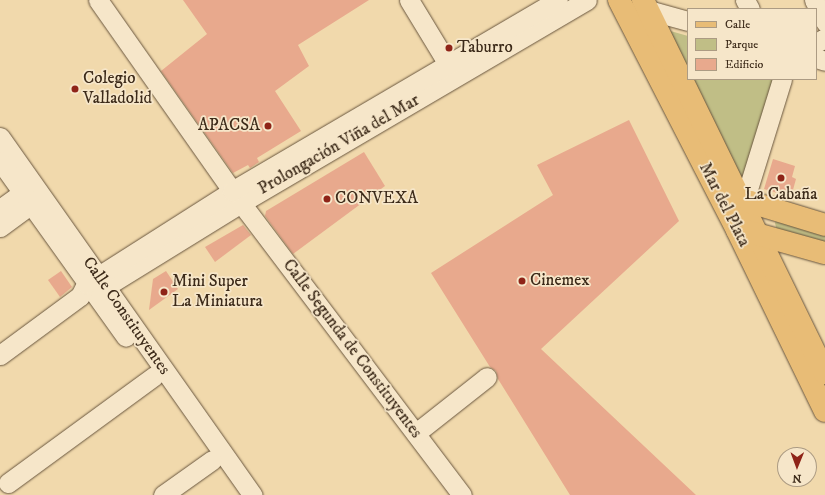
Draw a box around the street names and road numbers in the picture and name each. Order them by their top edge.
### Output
street label: Prolongación Viña del Mar [255,90,423,200]
street label: Mar del Plata [694,159,754,251]
street label: Calle Constituyentes [78,253,174,379]
street label: Calle Segunda de Constituyentes [278,256,426,442]

